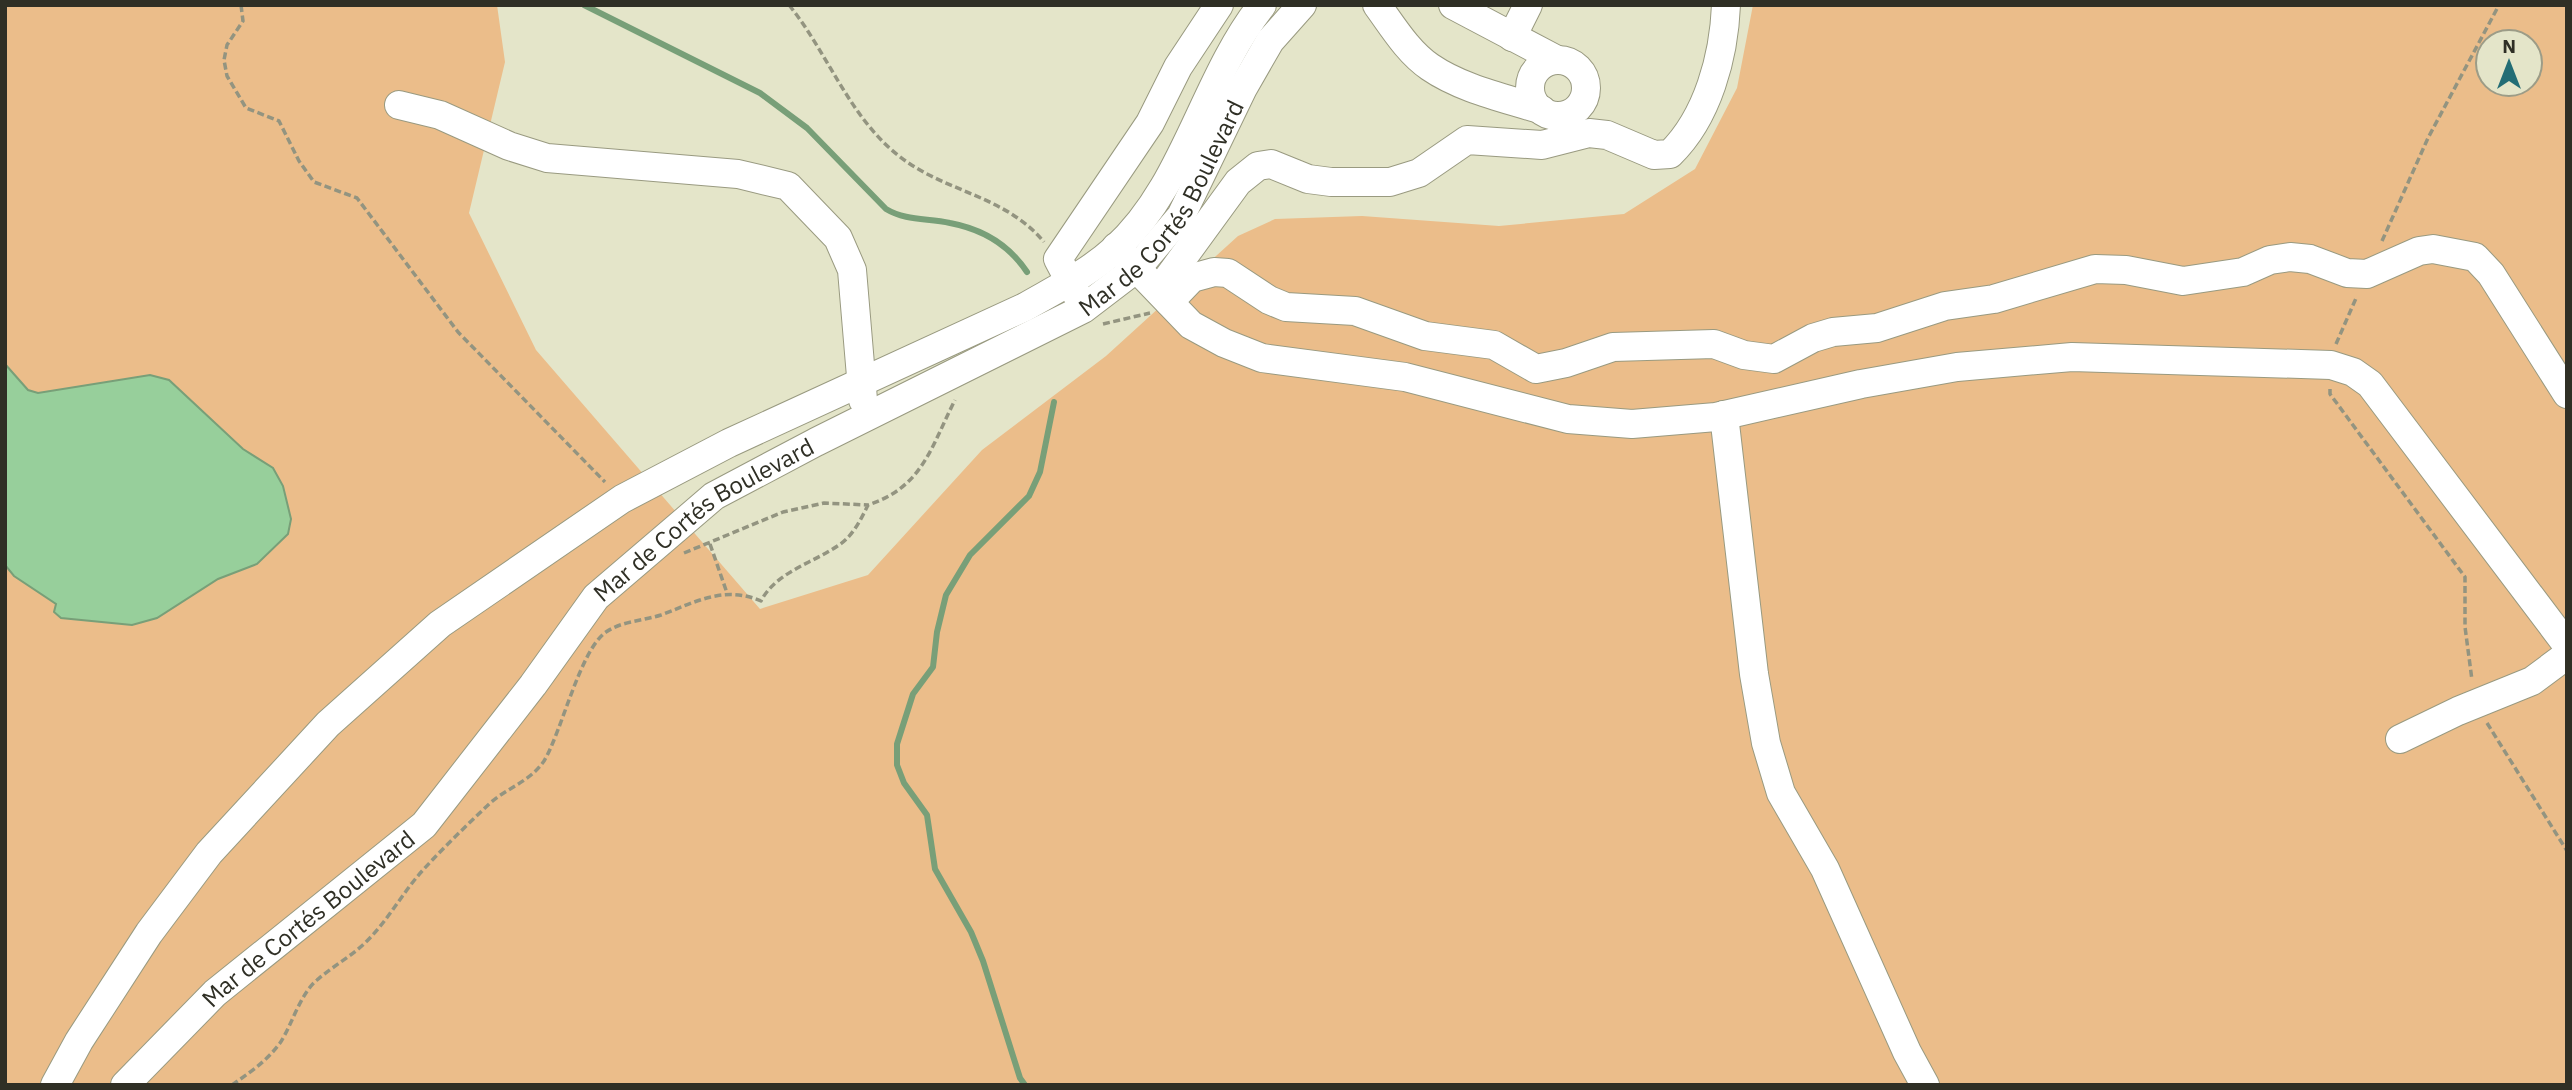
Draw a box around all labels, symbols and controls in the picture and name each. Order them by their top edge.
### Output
north arrow [2474,28,2544,98]
text: N [2502,34,2516,58]
street label: Mar de Cortés Boulevard [1072,95,1251,323]
street label: Mar de Cortés Boulevard [586,430,819,609]
street label: Mar de Cortés Boulevard [194,823,421,1014]

